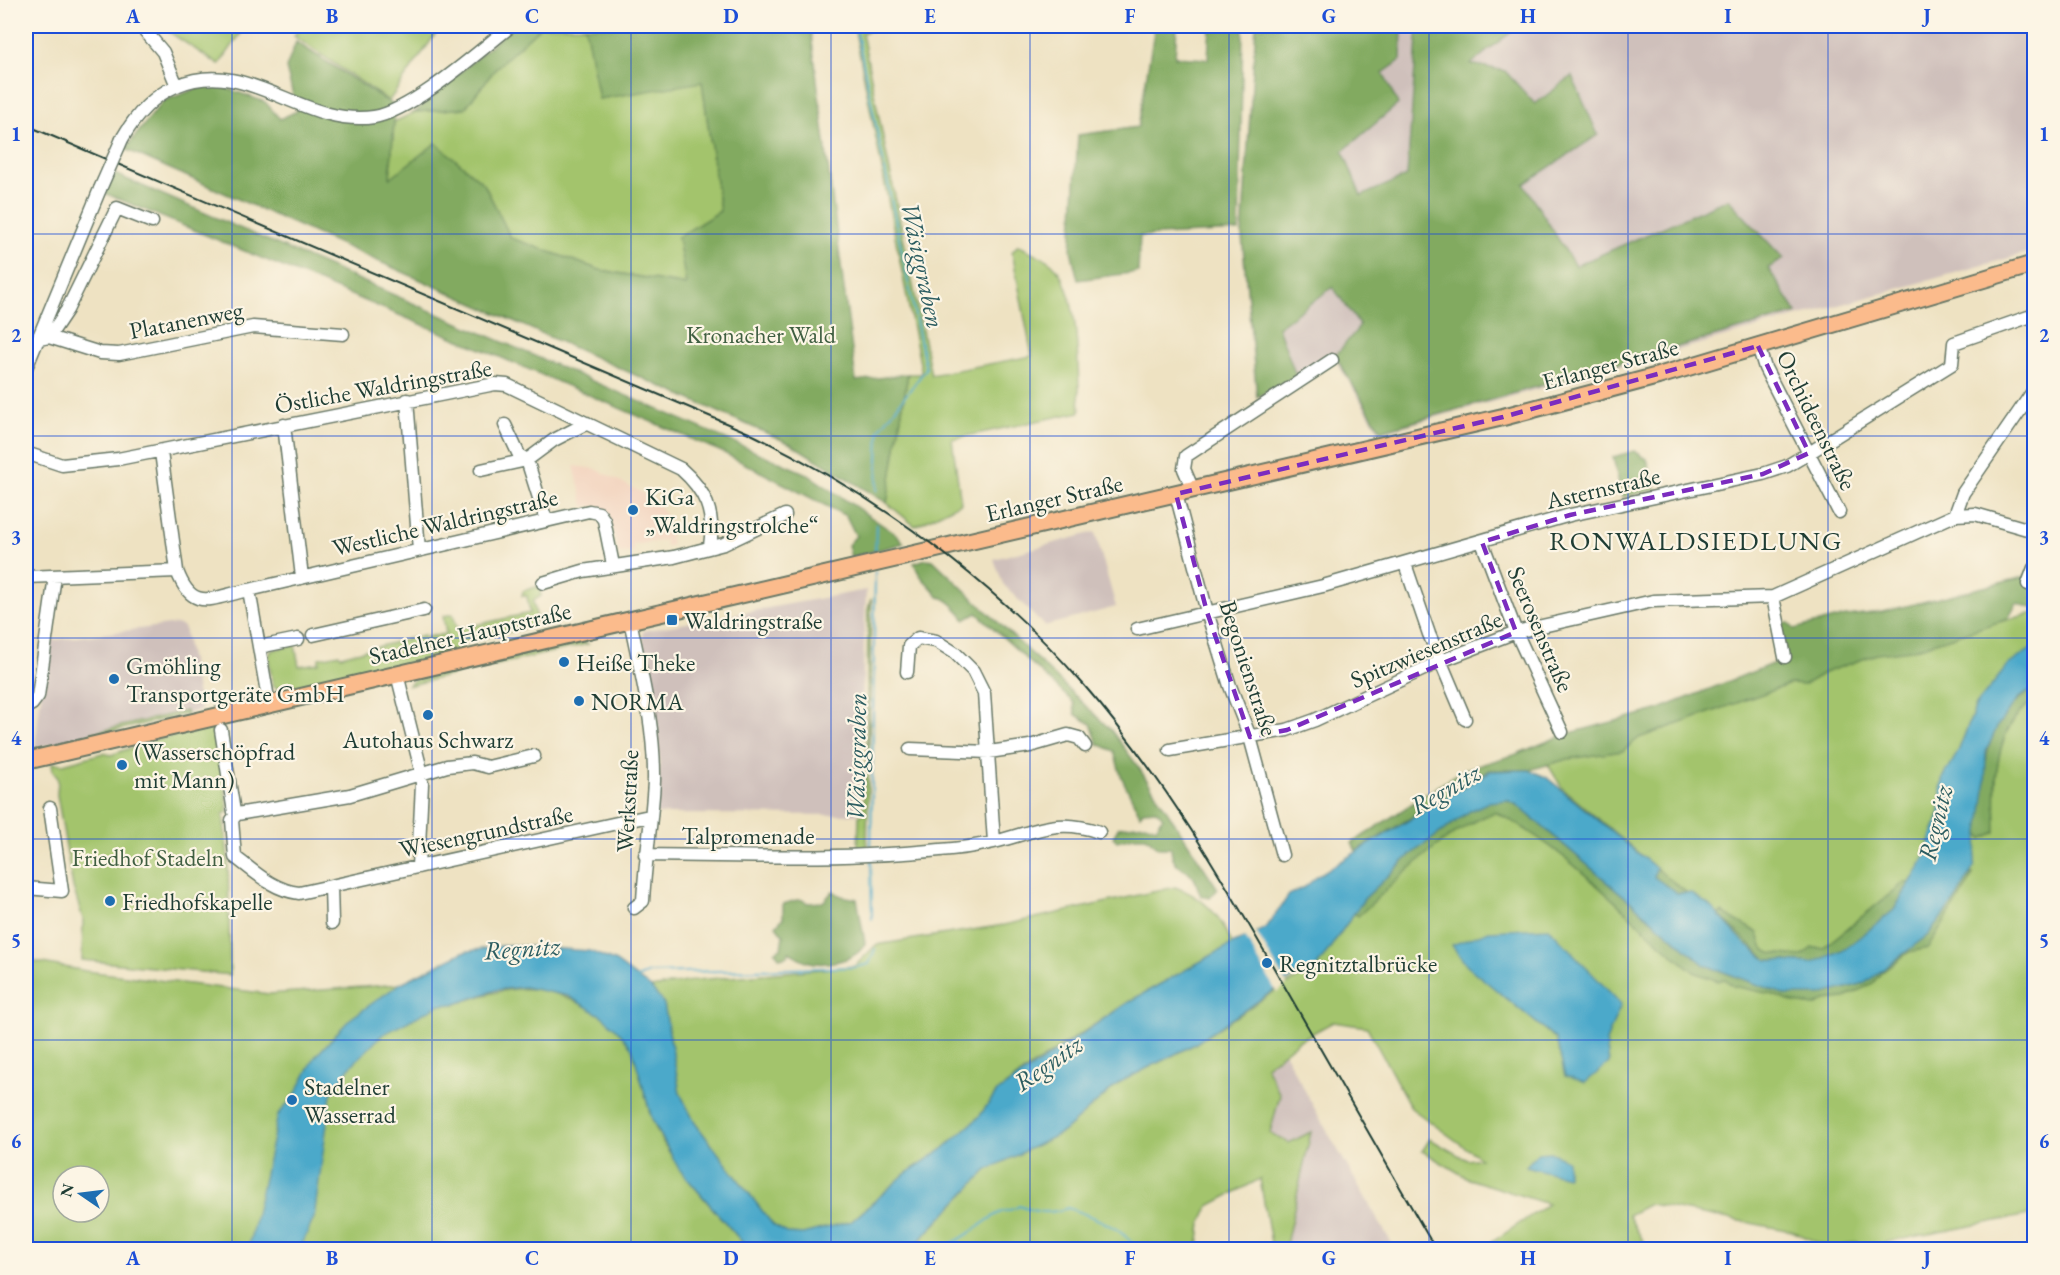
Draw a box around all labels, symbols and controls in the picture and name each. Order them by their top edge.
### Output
text: A [125,3,141,29]
text: B [326,3,338,29]
text: C [525,3,539,29]
text: D [723,3,739,29]
text: E [924,3,936,29]
text: F [1125,3,1136,29]
text: G [1322,3,1336,29]
text: H [1520,3,1536,29]
text: I [1724,3,1732,29]
text: J [1921,3,1931,29]
text: 1 [11,121,21,147]
text: 1 [2039,121,2049,147]
water label: Wäsiggraben [893,199,953,331]
street label: Platanenweg [126,294,246,346]
park label: Kronacher Wald [686,319,837,350]
text: 2 [11,322,22,348]
text: 2 [2039,322,2050,348]
street label: Erlanger Straße [1538,331,1682,397]
street label: Orchideenstraße [1770,345,1864,495]
street label: Östliche Waldringstraße [272,352,494,420]
street label: Asternstraße [1542,460,1663,516]
street label: Erlanger Straße [982,467,1126,529]
street label: Westliche Waldringstraße [329,481,561,563]
place label: KiGa „Waldringstrolche“ [645,481,819,540]
marker: KiGa „Waldringstrolche“ [626,503,640,517]
district label: RONWALDSIEDLUNG [1549,523,1843,558]
text: 3 [11,524,21,550]
text: 3 [2039,524,2049,550]
street label: Seerosenstraße [1501,561,1581,697]
street label: Stadelner Hauptstraße [366,595,574,671]
street label: Begonienstraße [1213,596,1285,740]
street label: Spitzwiesenstraße [1345,603,1507,695]
place label: Waldringstraße [684,605,822,636]
marker: Waldringstraße [665,613,679,627]
place label: Heiße Theke [576,647,695,678]
place label: Gmöhling Transportgeräte GmbH [126,650,345,709]
marker: Heiße Theke [557,655,571,669]
marker: Gmöhling Transportgeräte GmbH [107,672,121,686]
place label: NORMA [591,686,684,717]
water label: Wäsiggraben [838,692,874,822]
marker: NORMA [572,694,586,708]
marker: Autohaus Schwarz [421,708,435,722]
place label: Autohaus Schwarz [342,724,513,755]
text: 4 [11,725,22,751]
text: 4 [2039,725,2050,751]
place label: (Wasserschöpfrad mit Mann) [134,736,296,795]
street label: Werkstraße [609,749,645,853]
water label: Regnitz [1403,755,1487,823]
marker: (Wasserschöpfrad mit Mann) [115,758,129,772]
water label: Regnitz [1910,781,1960,864]
street label: Wiesengrundstraße [396,797,576,865]
street label: Talpromenade [681,820,815,851]
park label: Friedhof Stadeln [72,842,224,873]
place label: Friedhofskapelle [122,886,273,917]
marker: Friedhofskapelle [103,894,117,908]
text: 5 [11,927,21,953]
text: 5 [2039,927,2049,953]
water label: Regnitz [482,928,562,968]
place label: Regnitztalbrücke [1279,948,1437,979]
marker: Regnitztalbrücke [1260,956,1274,970]
water label: Regnitz [1007,1027,1090,1099]
place label: Stadelner Wasserrad [304,1071,397,1130]
marker: Stadelner Wasserrad [285,1093,299,1107]
text: 6 [11,1128,22,1154]
text: 6 [2039,1128,2050,1154]
north arrow [51,1164,111,1224]
text: N [55,1182,79,1199]
text: A [125,1245,141,1271]
text: B [326,1245,338,1271]
text: C [525,1245,539,1271]
text: D [723,1245,739,1271]
text: E [924,1245,936,1271]
text: F [1125,1245,1136,1271]
text: G [1322,1245,1336,1271]
text: H [1520,1245,1536,1271]
text: I [1724,1245,1732,1271]
text: J [1921,1245,1931,1271]

